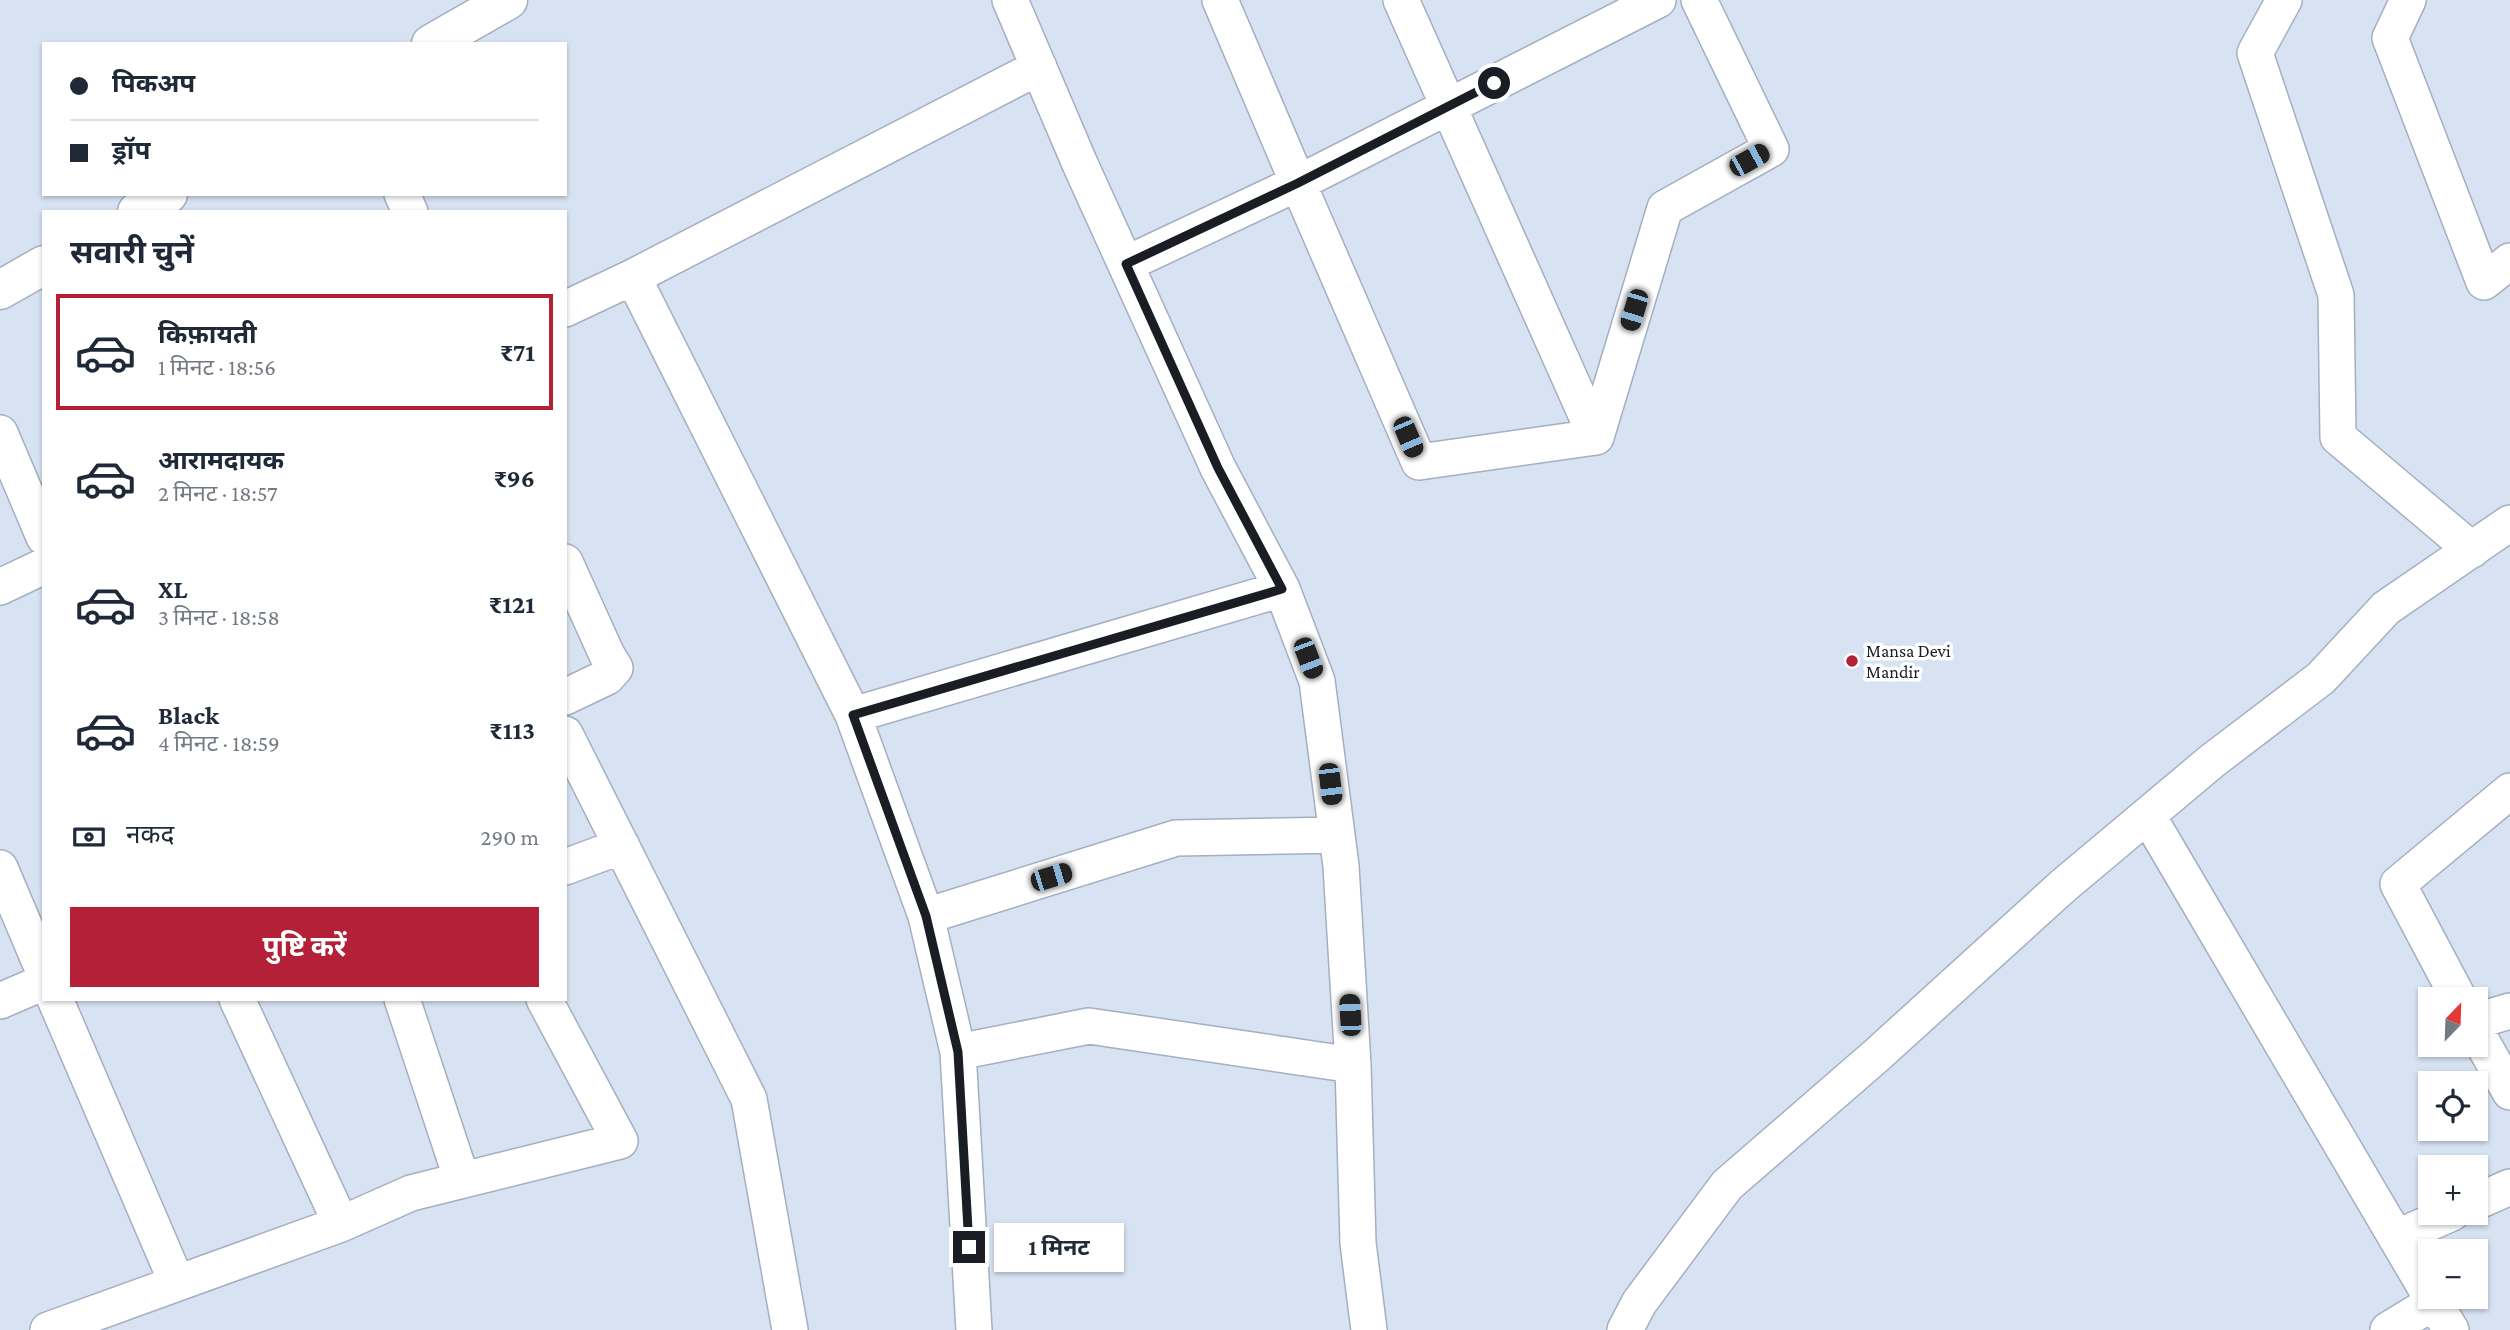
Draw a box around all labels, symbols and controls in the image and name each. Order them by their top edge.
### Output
route start [1478,67,1510,99]
text: पिकअप [112,69,195,98]
text: ड्रॉप [112,136,150,165]
car [1726,141,1773,179]
text: सवारी चुनें [70,234,194,270]
car [1618,287,1651,333]
text: किफ़ायती [158,320,257,349]
icon: car [74,321,137,384]
text: ₹71 [500,338,535,367]
text: 1 मिनट · 18:56 [158,354,276,380]
car [1391,414,1426,460]
text: आरामदायक [158,446,284,475]
icon: car [74,447,137,510]
text: ₹96 [494,464,535,493]
text: 2 मिनट · 18:57 [158,480,278,506]
icon: car [74,573,137,636]
text: XL [158,575,187,604]
text: ₹121 [489,590,535,619]
text: 3 मिनट · 18:58 [158,604,280,630]
car [1291,635,1326,681]
place label: Mansa Devi Mandir [1866,641,1951,682]
marker: Mansa Devi Mandir [1844,653,1860,669]
icon: car [74,699,137,762]
text: Black [158,701,219,730]
text: ₹113 [489,716,535,745]
text: 4 मिनट · 18:59 [158,730,280,756]
car [1318,762,1343,806]
icon: cash [70,818,108,856]
text: नकद [126,820,174,849]
text: 290 m [481,824,539,850]
car [1028,861,1075,893]
button: पुष्टि करें [70,907,539,987]
north arrow [2418,987,2488,1057]
map controls [2418,987,2488,1309]
car [1339,993,1362,1037]
button: locate [2418,1071,2488,1141]
button: + [2418,1155,2488,1225]
callout: 1 मिनट [993,1222,1123,1272]
route end [953,1231,985,1263]
text: 1 मिनट [1028,1234,1090,1260]
button: − [2418,1239,2488,1309]

